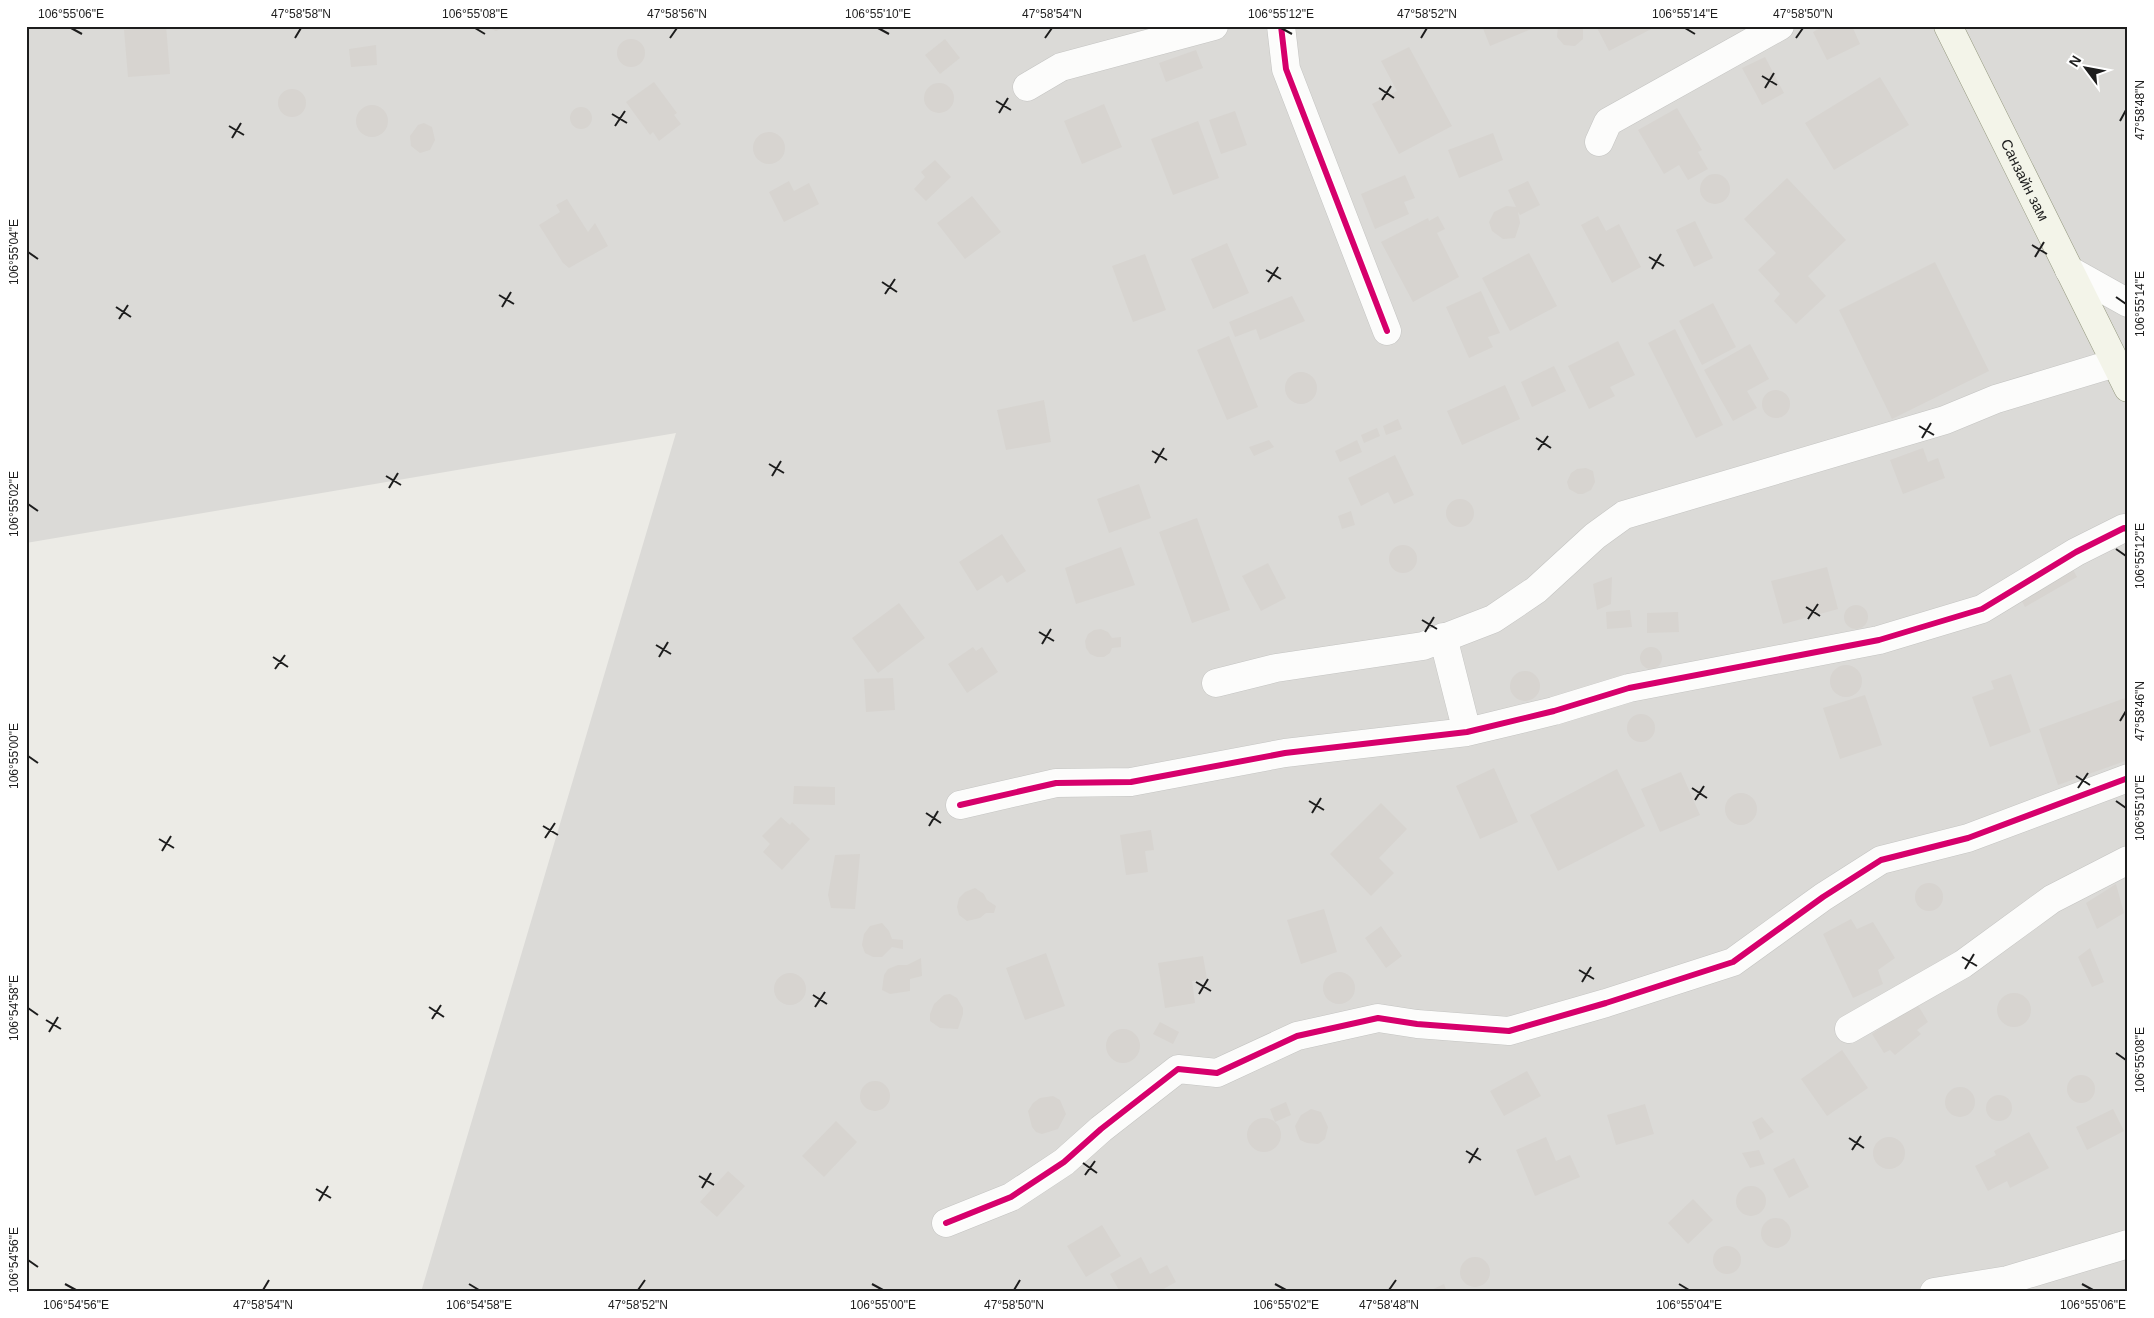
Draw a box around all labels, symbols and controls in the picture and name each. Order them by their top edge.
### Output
text: 106°55'06"E [38,7,104,21]
text: 47°58'58"N [271,7,331,21]
text: 106°55'08"E [442,7,508,21]
text: 47°58'56"N [647,7,707,21]
text: 106°55'10"E [845,7,911,21]
text: 47°58'54"N [1022,7,1082,21]
text: 106°55'12"E [1248,7,1314,21]
text: 47°58'52"N [1397,7,1457,21]
text: 106°55'14"E [1652,7,1718,21]
text: 47°58'50"N [1773,7,1833,21]
north arrow [2062,42,2112,92]
text: N [2066,53,2084,70]
text: 47°58'48"N [2133,80,2147,140]
street label: Санзайн зам [1998,136,2053,224]
text: 106°55'04"E [7,219,21,285]
text: 106°55'14"E [2133,271,2147,337]
text: 106°55'02"E [7,471,21,537]
text: 106°55'12"E [2133,523,2147,589]
text: 47°58'46"N [2133,681,2147,741]
text: 106°55'00"E [7,723,21,789]
text: 106°55'10"E [2133,775,2147,841]
text: 106°54'58"E [7,975,21,1041]
text: 106°55'08"E [2133,1027,2147,1093]
text: 106°54'56"E [7,1227,21,1293]
text: 106°54'56"E [43,1298,109,1312]
text: 47°58'54"N [233,1298,293,1312]
text: 106°54'58"E [446,1298,512,1312]
text: 47°58'52"N [608,1298,668,1312]
text: 106°55'00"E [850,1298,916,1312]
text: 47°58'50"N [984,1298,1044,1312]
text: 106°55'02"E [1253,1298,1319,1312]
text: 47°58'48"N [1359,1298,1419,1312]
text: 106°55'04"E [1656,1298,1722,1312]
text: 106°55'06"E [2060,1298,2126,1312]

